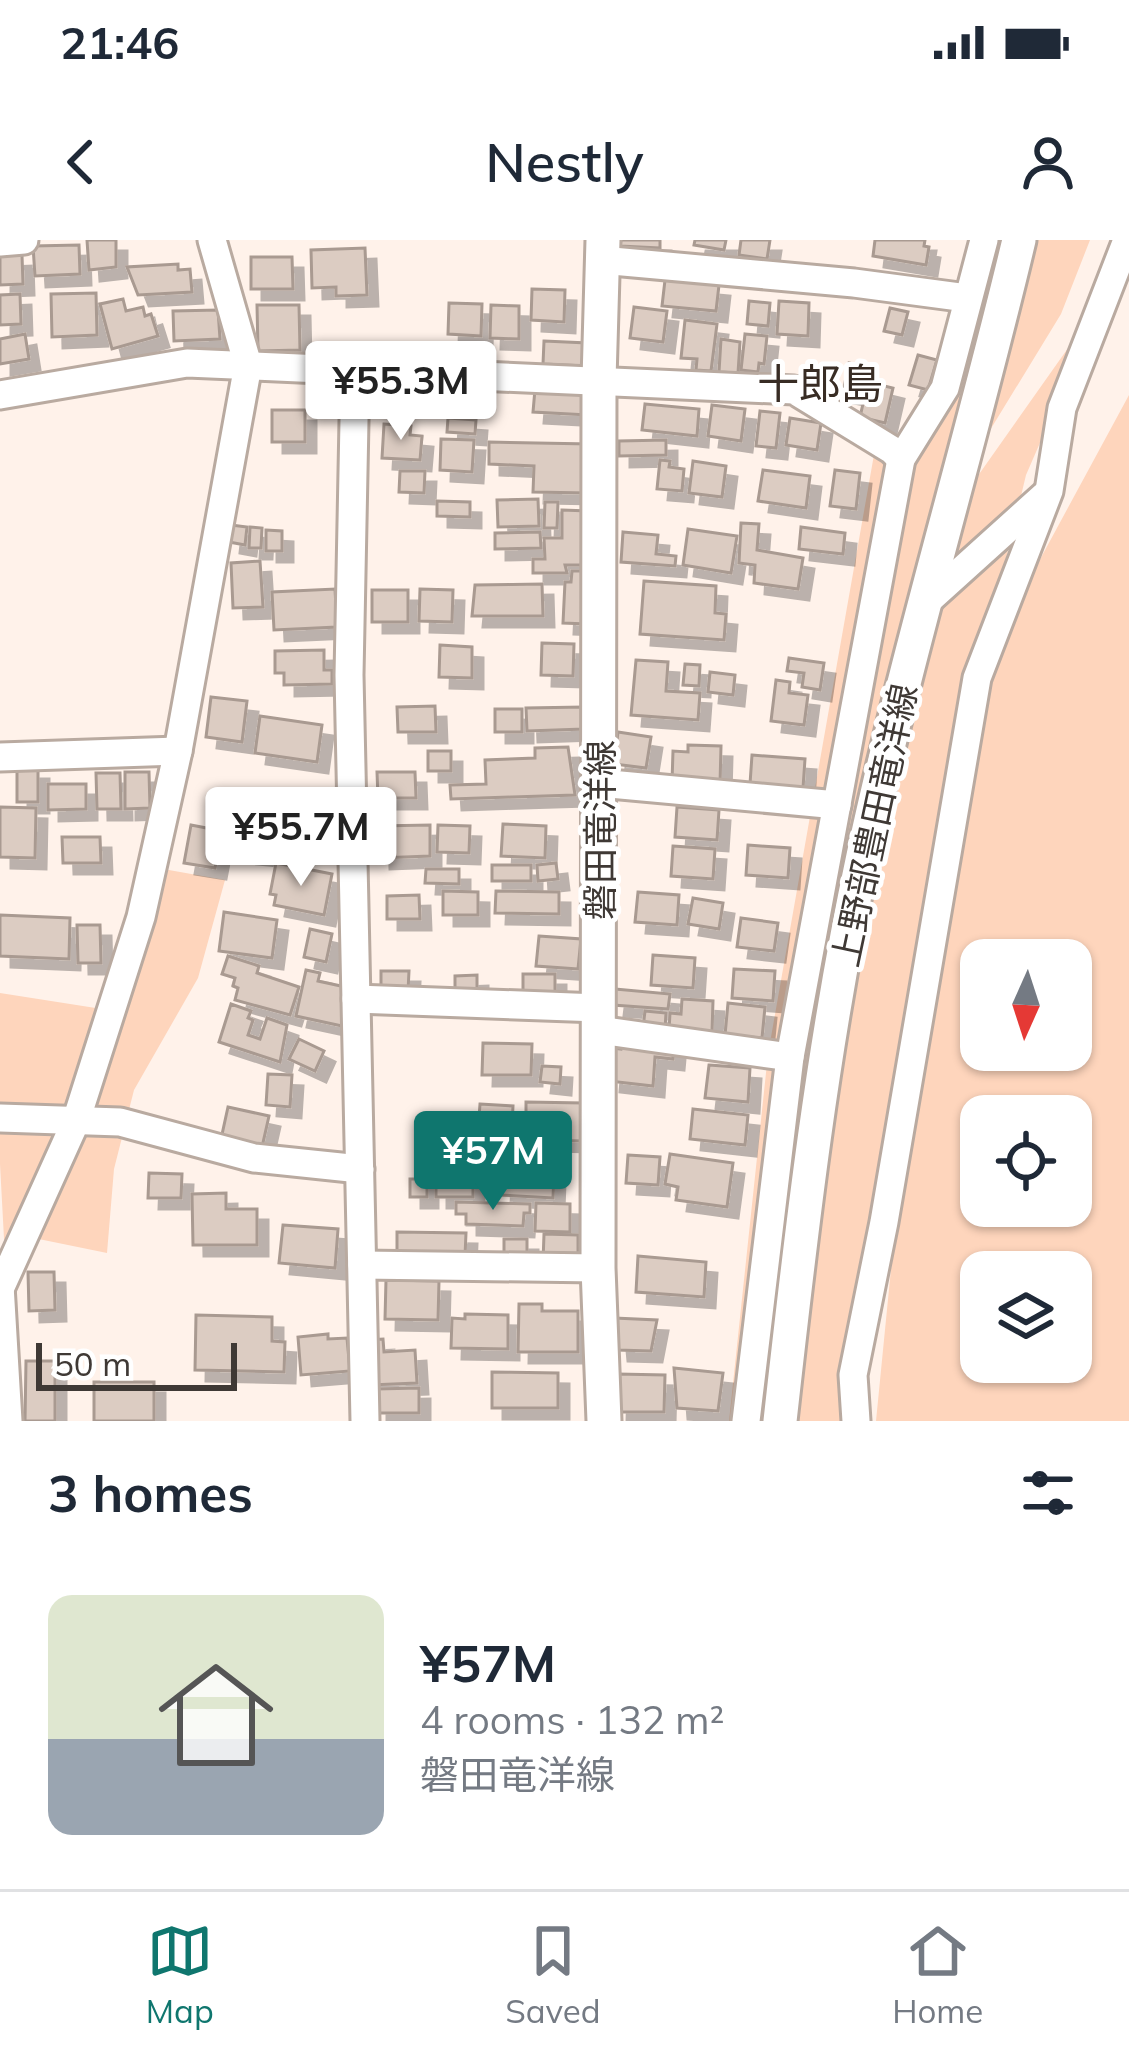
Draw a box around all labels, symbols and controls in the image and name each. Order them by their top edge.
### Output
text: 21:46 [60,14,179,70]
text: Nestly [485,128,644,196]
icon: back [48,129,114,195]
icon: person [1015,129,1081,195]
pin: ¥55.3M [303,341,499,443]
text: ¥55.3M [332,355,470,404]
district label: 十郎島 [757,357,883,410]
street label: 上野部豊田竜洋線 [822,679,926,971]
street label: 磐田竜洋線 [577,740,622,920]
pin: ¥55.7M [203,787,399,889]
text: ¥55.7M [232,801,370,850]
north arrow [960,939,1092,1071]
map controls [960,939,1092,1383]
button: locate [960,1095,1092,1227]
pin: ¥57M [422,1111,564,1213]
text: ¥57M [441,1125,545,1174]
button: layers [960,1251,1092,1383]
scale bar [36,1337,237,1390]
text: 50 m [54,1343,131,1384]
icon: filters [1015,1460,1081,1526]
text: 3 homes [48,1461,253,1525]
text: ¥57M [420,1631,556,1695]
icon: home [144,1643,288,1787]
text: 4 rooms · 132 m² [420,1695,724,1744]
text: 磐田竜洋線 [420,1750,615,1799]
tab: Map [146,1918,214,2031]
tab: Saved [505,1918,601,2031]
tab: Home [892,1918,983,2031]

